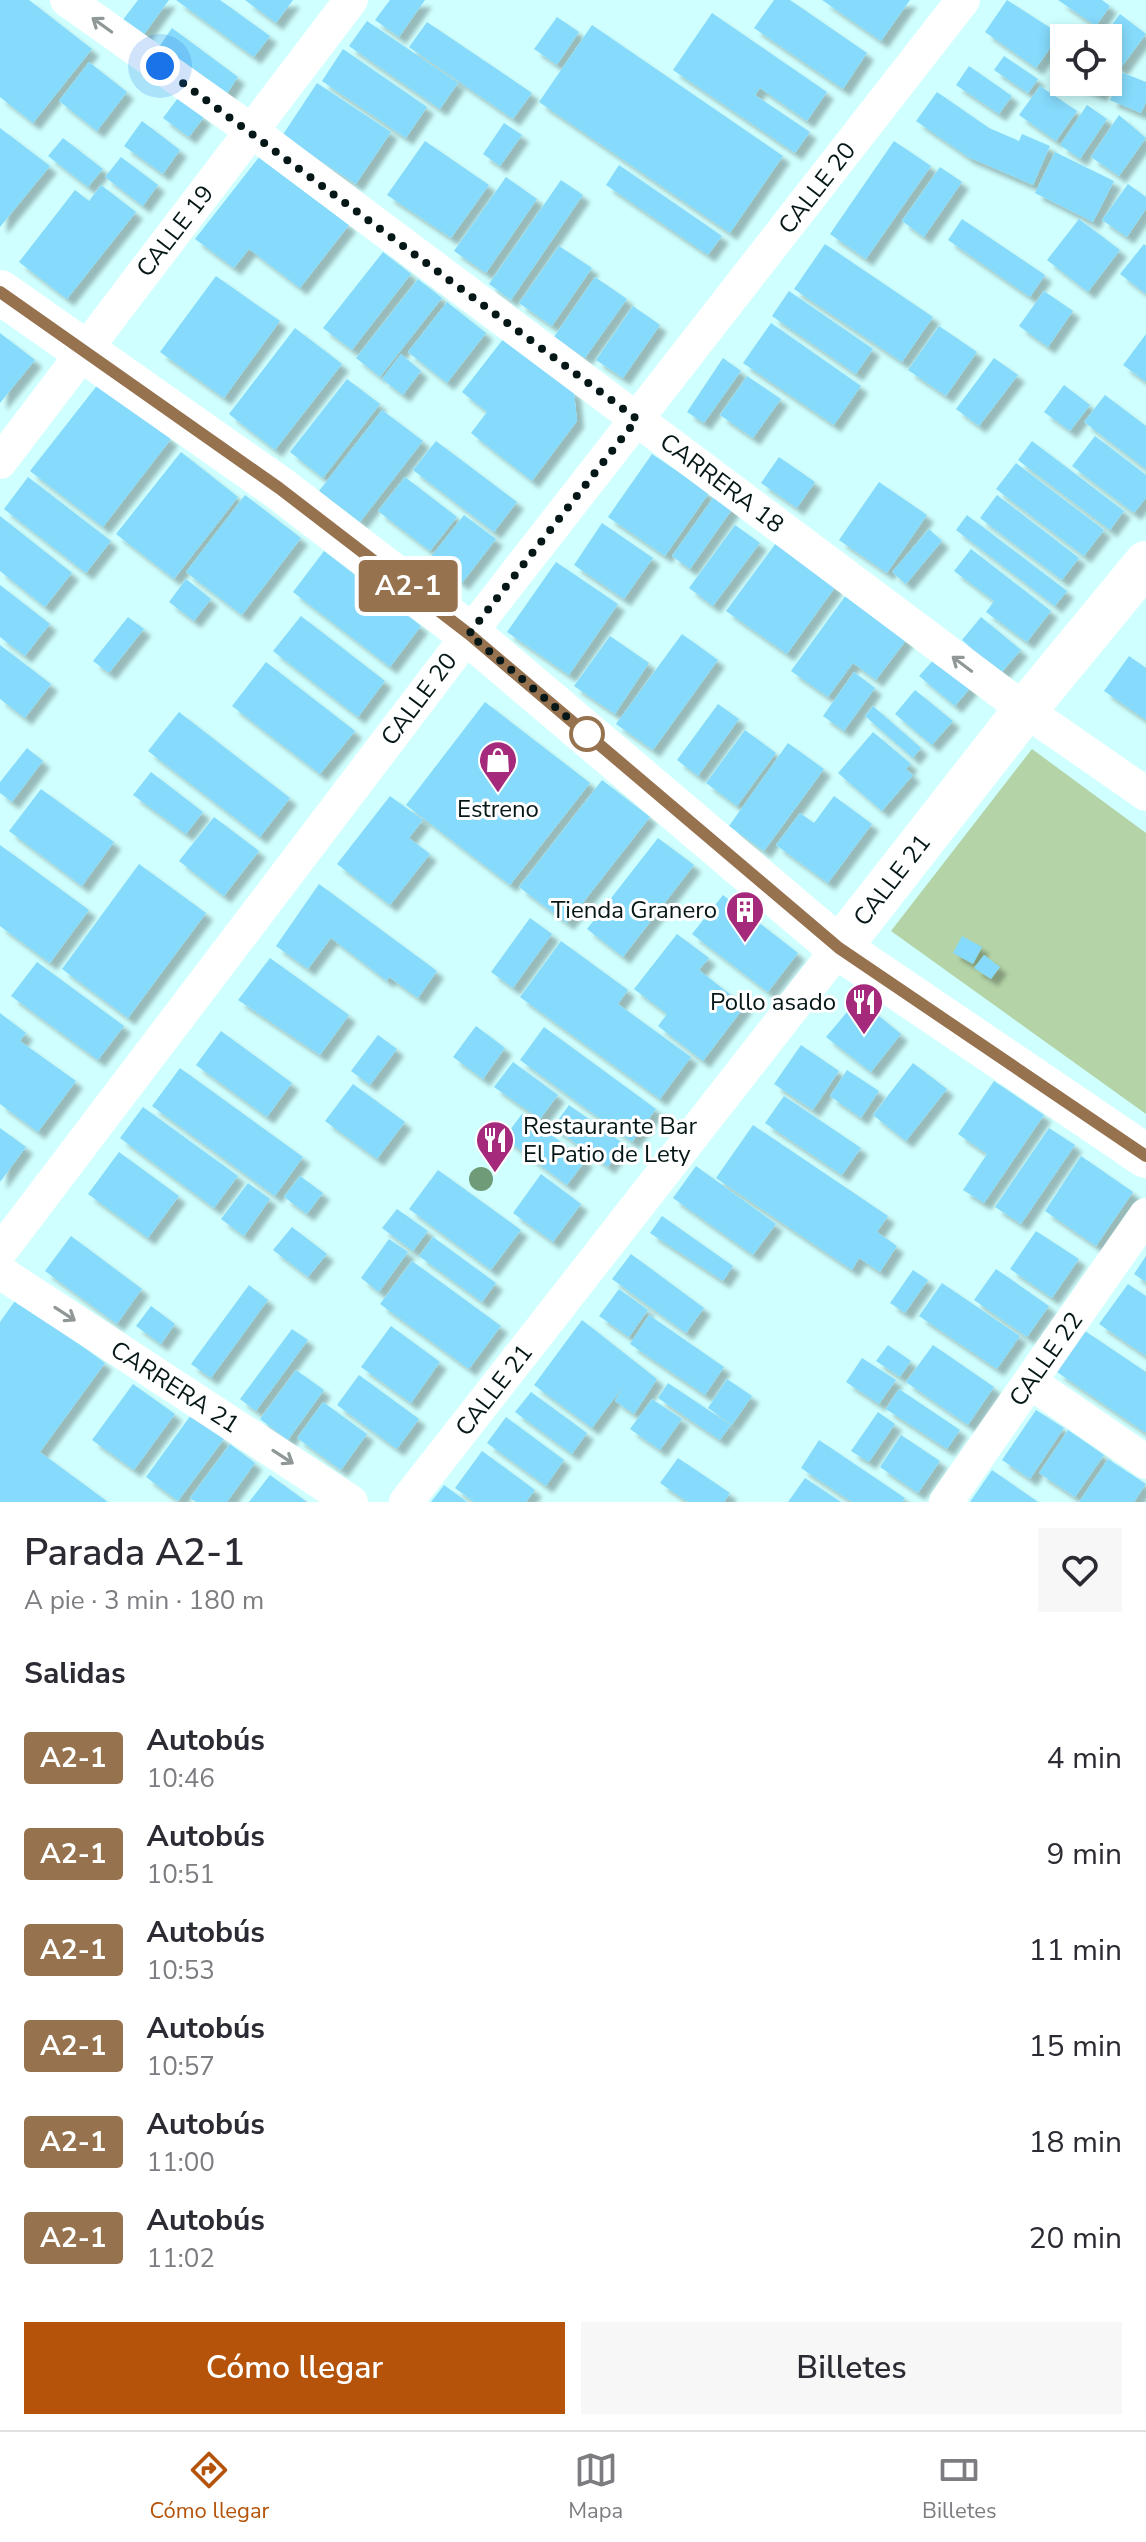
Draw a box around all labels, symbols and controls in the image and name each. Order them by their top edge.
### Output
one-way arrow [91,16,113,33]
map controls [1050,24,1122,96]
button: locate [1050,24,1122,96]
your location [140,46,180,86]
street label: CALLE 20 [771,135,863,241]
street label: CALLE 19 [129,178,221,284]
street label: CARRERA 18 [653,426,791,540]
line badge: A2-1 [352,560,464,612]
text: A2-1 [375,567,441,605]
street label: CALLE 20 [374,646,464,752]
one-way arrow [952,655,974,672]
unlabelled marker [570,717,604,751]
shop icon: Estreno [477,739,519,794]
place label: Estreno [457,793,539,825]
street label: CALLE 21 [846,827,938,933]
building icon: Tienda Granero [724,889,766,944]
place label: Tienda Granero [551,894,717,926]
restaurant icon: Pollo asado [843,981,885,1036]
place label: Pollo asado [710,986,836,1018]
place label: Restaurante Bar El Patio de Lety [523,1110,698,1170]
restaurant icon: Restaurante Bar El Patio de Lety [474,1119,516,1174]
street label: CALLE 22 [1002,1305,1090,1413]
one-way arrow [54,1306,76,1323]
street label: CARRERA 21 [104,1333,246,1441]
street label: CALLE 21 [448,1337,540,1443]
one-way arrow [271,1449,293,1465]
text: Parada A2-1 [24,1527,245,1578]
button: heart [1038,1528,1122,1612]
text: A pie · 3 min · 180 m [24,1583,264,1618]
text: Salidas [24,1653,126,1694]
text: Autobús [147,1720,265,1761]
text: 4 min [1047,1738,1122,1779]
text: A2-1 [40,1739,107,1777]
text: 10:46 [147,1761,215,1796]
text: Autobús [147,1816,265,1857]
text: 9 min [1047,1834,1122,1875]
text: A2-1 [40,1835,107,1873]
text: 10:51 [147,1857,215,1892]
text: Autobús [147,1912,265,1953]
text: 11 min [1029,1930,1122,1971]
text: A2-1 [40,1931,107,1969]
text: 10:53 [147,1953,215,1988]
text: Autobús [147,2008,265,2049]
text: 15 min [1029,2026,1122,2067]
text: A2-1 [40,2027,107,2065]
text: 10:57 [147,2049,215,2084]
text: Autobús [147,2104,265,2145]
text: 18 min [1029,2122,1122,2163]
text: A2-1 [40,2123,107,2161]
text: 11:00 [147,2145,215,2180]
text: Autobús [147,2200,265,2241]
text: 20 min [1029,2218,1122,2259]
text: A2-1 [40,2219,107,2257]
text: 11:02 [147,2241,215,2276]
button: Cómo llegar [24,2322,565,2414]
button: Billetes [581,2322,1122,2414]
tab: Cómo llegar [149,2448,269,2526]
tab: Mapa [568,2448,623,2526]
tab: Billetes [922,2448,997,2526]

